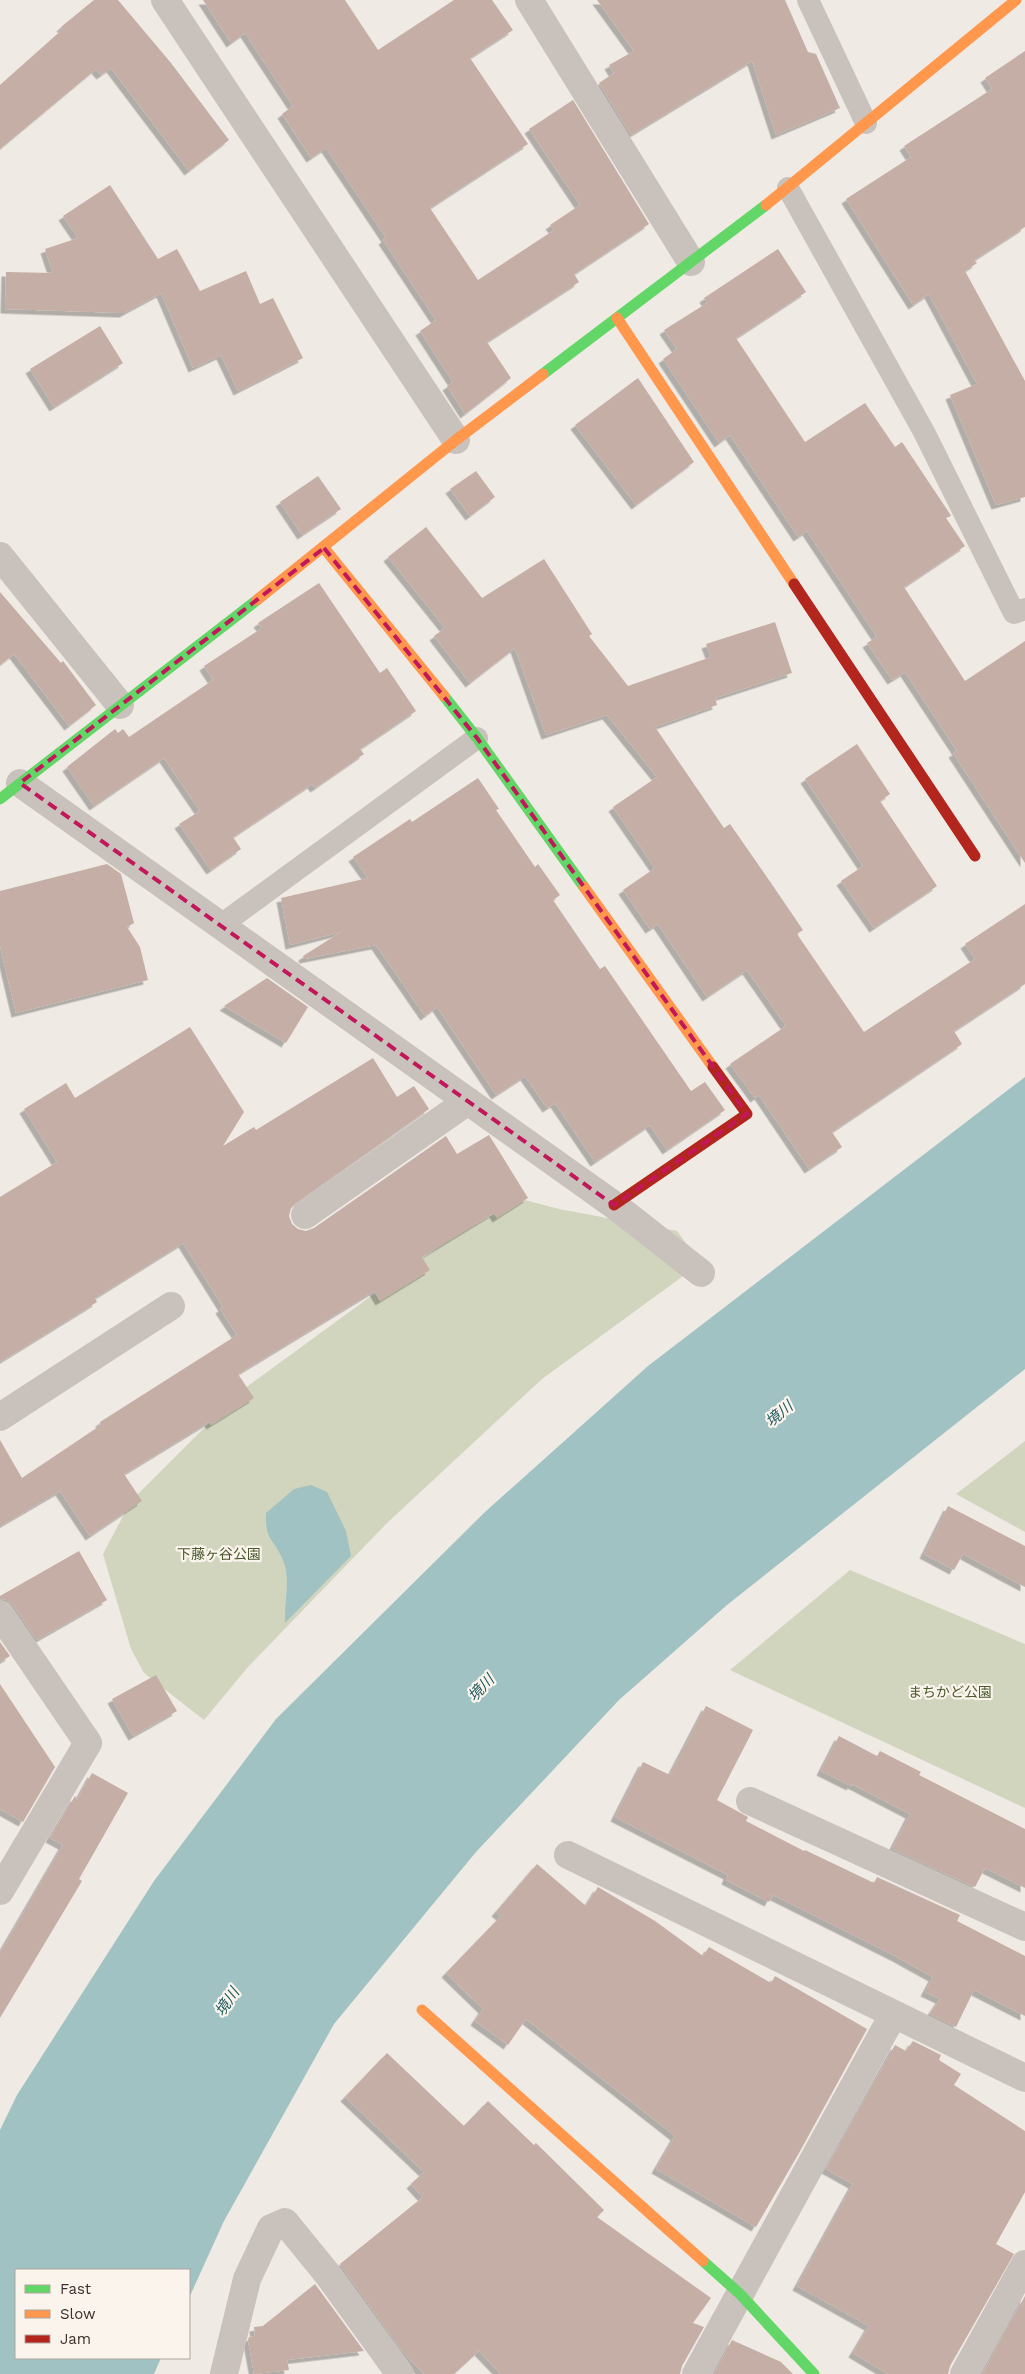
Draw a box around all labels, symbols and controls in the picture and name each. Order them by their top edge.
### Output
water label: 境川 [762,1396,798,1431]
park label: 下藤ヶ谷公園 [177,1546,261,1562]
water label: 境川 [464,1670,499,1705]
park label: まちかど公園 [908,1684,992,1700]
water label: 境川 [211,1983,244,2019]
legend [15,2269,190,2359]
text: Fast [60,2280,92,2298]
text: Slow [60,2305,96,2323]
text: Jam [60,2330,91,2348]

